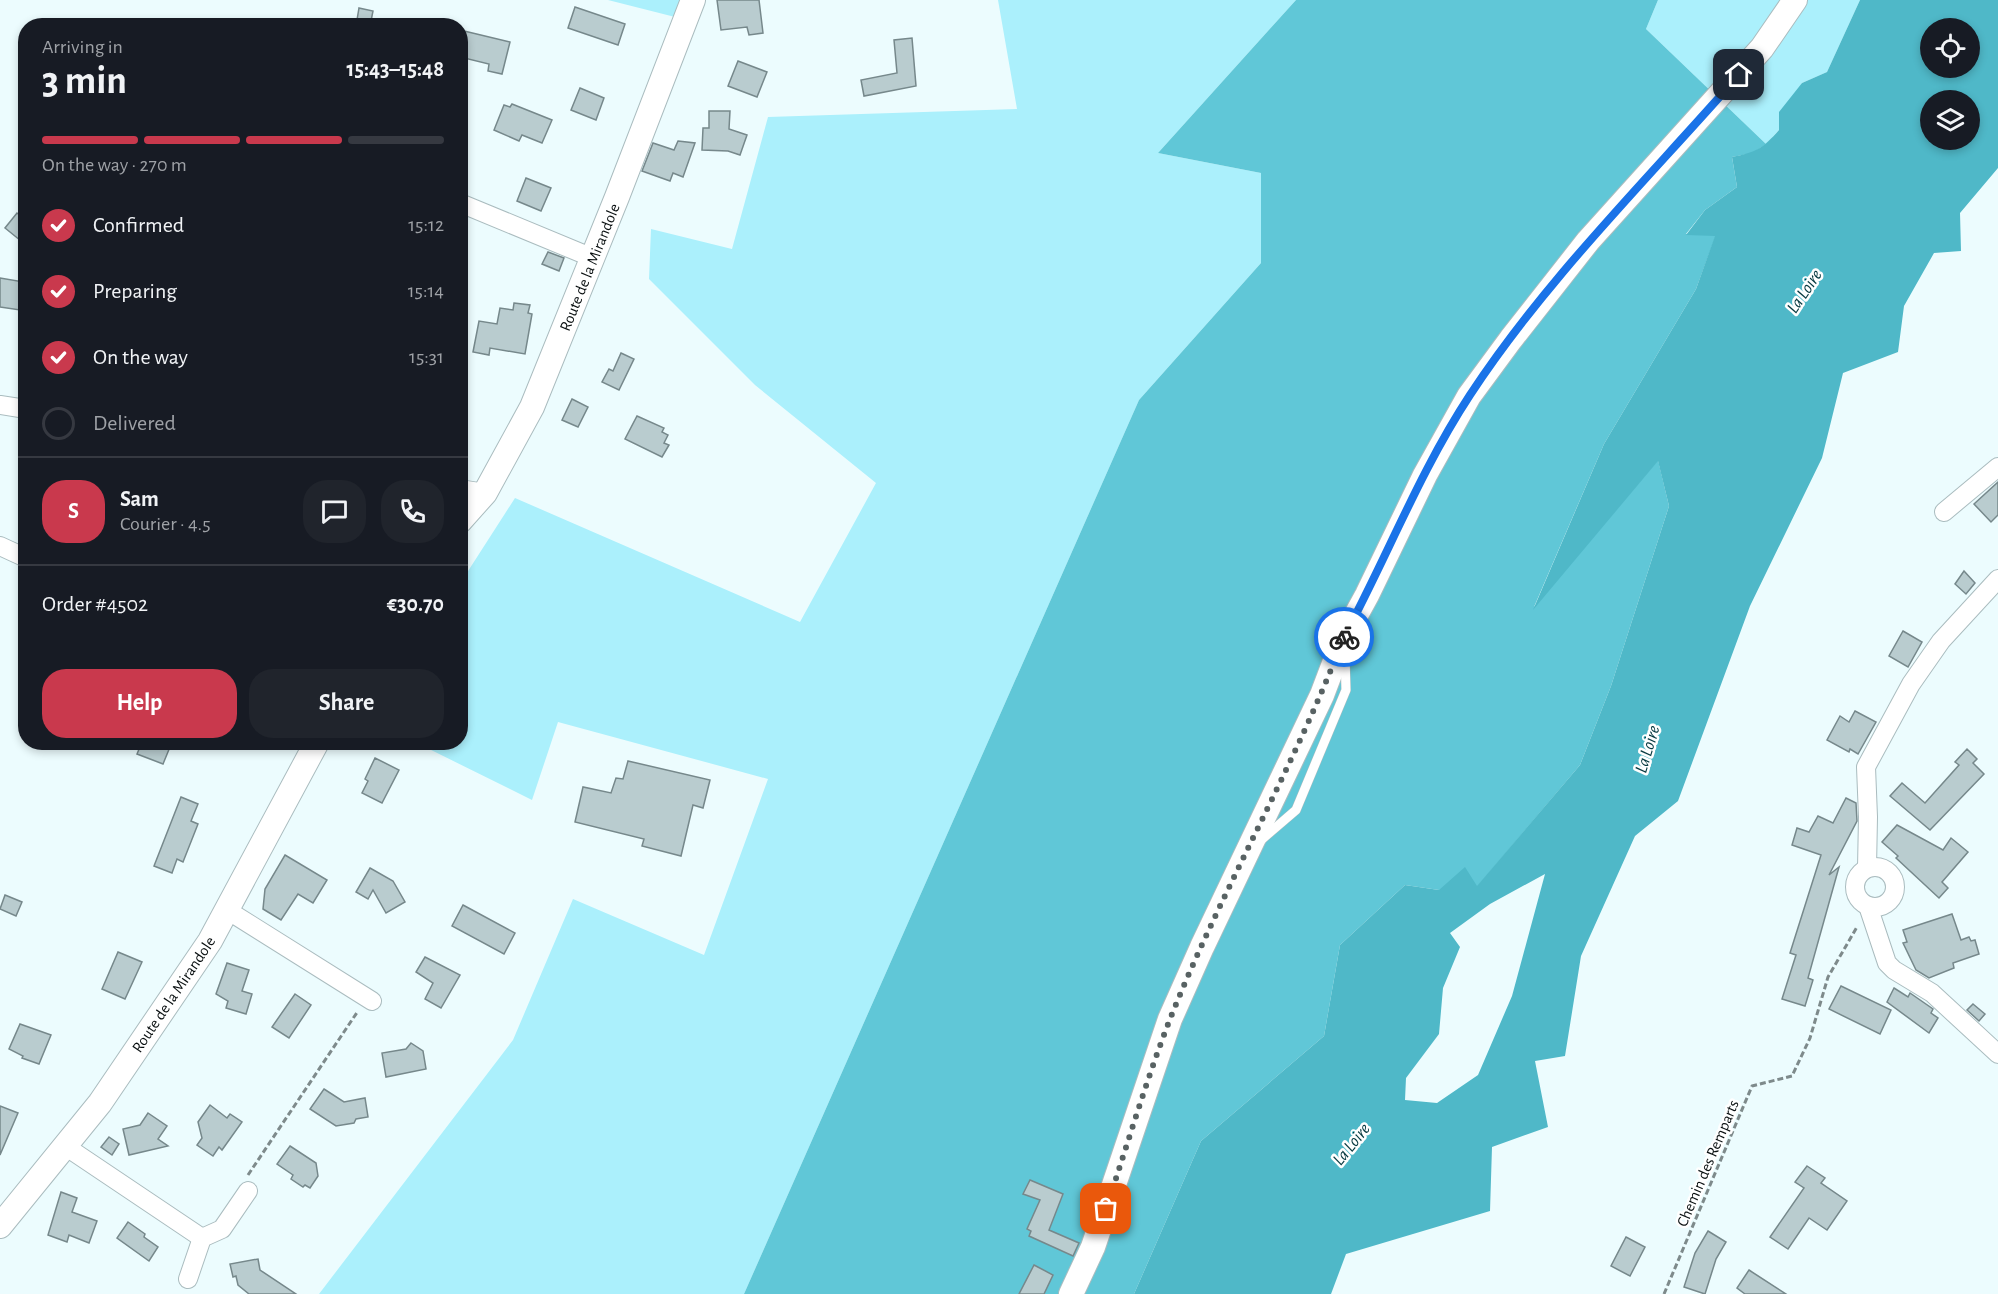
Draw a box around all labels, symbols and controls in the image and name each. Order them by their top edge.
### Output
map controls [1920,18,1980,150]
button: locate [1920,18,1980,78]
text: Arriving in [42,37,123,57]
pin [1713,49,1764,100]
text: 15:43–15:48 [346,58,444,80]
icon: home [1722,58,1755,91]
text: 3 min [42,62,127,101]
button: layers [1920,90,1980,150]
text: On the way · 270 m [42,155,187,175]
street label: Route de la Mirandole [557,201,623,333]
icon: check [42,209,75,242]
text: Confirmed [93,214,184,236]
text: 15:12 [408,215,444,235]
water label: La Loire [1784,266,1826,317]
icon: check [42,275,75,308]
text: Preparing [93,280,177,302]
text: 15:14 [408,281,444,301]
icon: check [42,341,75,374]
text: On the way [93,346,188,368]
text: 15:31 [409,347,444,367]
text: Delivered [93,412,176,434]
button: chat [303,480,366,543]
button: phone [381,480,444,543]
text: Sam [120,488,159,510]
text: S [68,500,79,522]
text: Courier · 4.5 [120,514,211,534]
text: Order #4502 [42,593,148,615]
text: €30.70 [387,593,444,615]
courier [1314,607,1374,667]
icon: bike [1328,621,1361,654]
button: Help [42,669,237,738]
button: Share [249,669,444,738]
water label: La Loire [1632,723,1664,775]
street label: Route de la Mirandole [129,934,218,1055]
street label: Chemin des Remparts [1674,1098,1742,1229]
water label: La Loire [1330,1120,1374,1169]
pin [1080,1183,1131,1234]
icon: bag [1089,1192,1122,1225]

